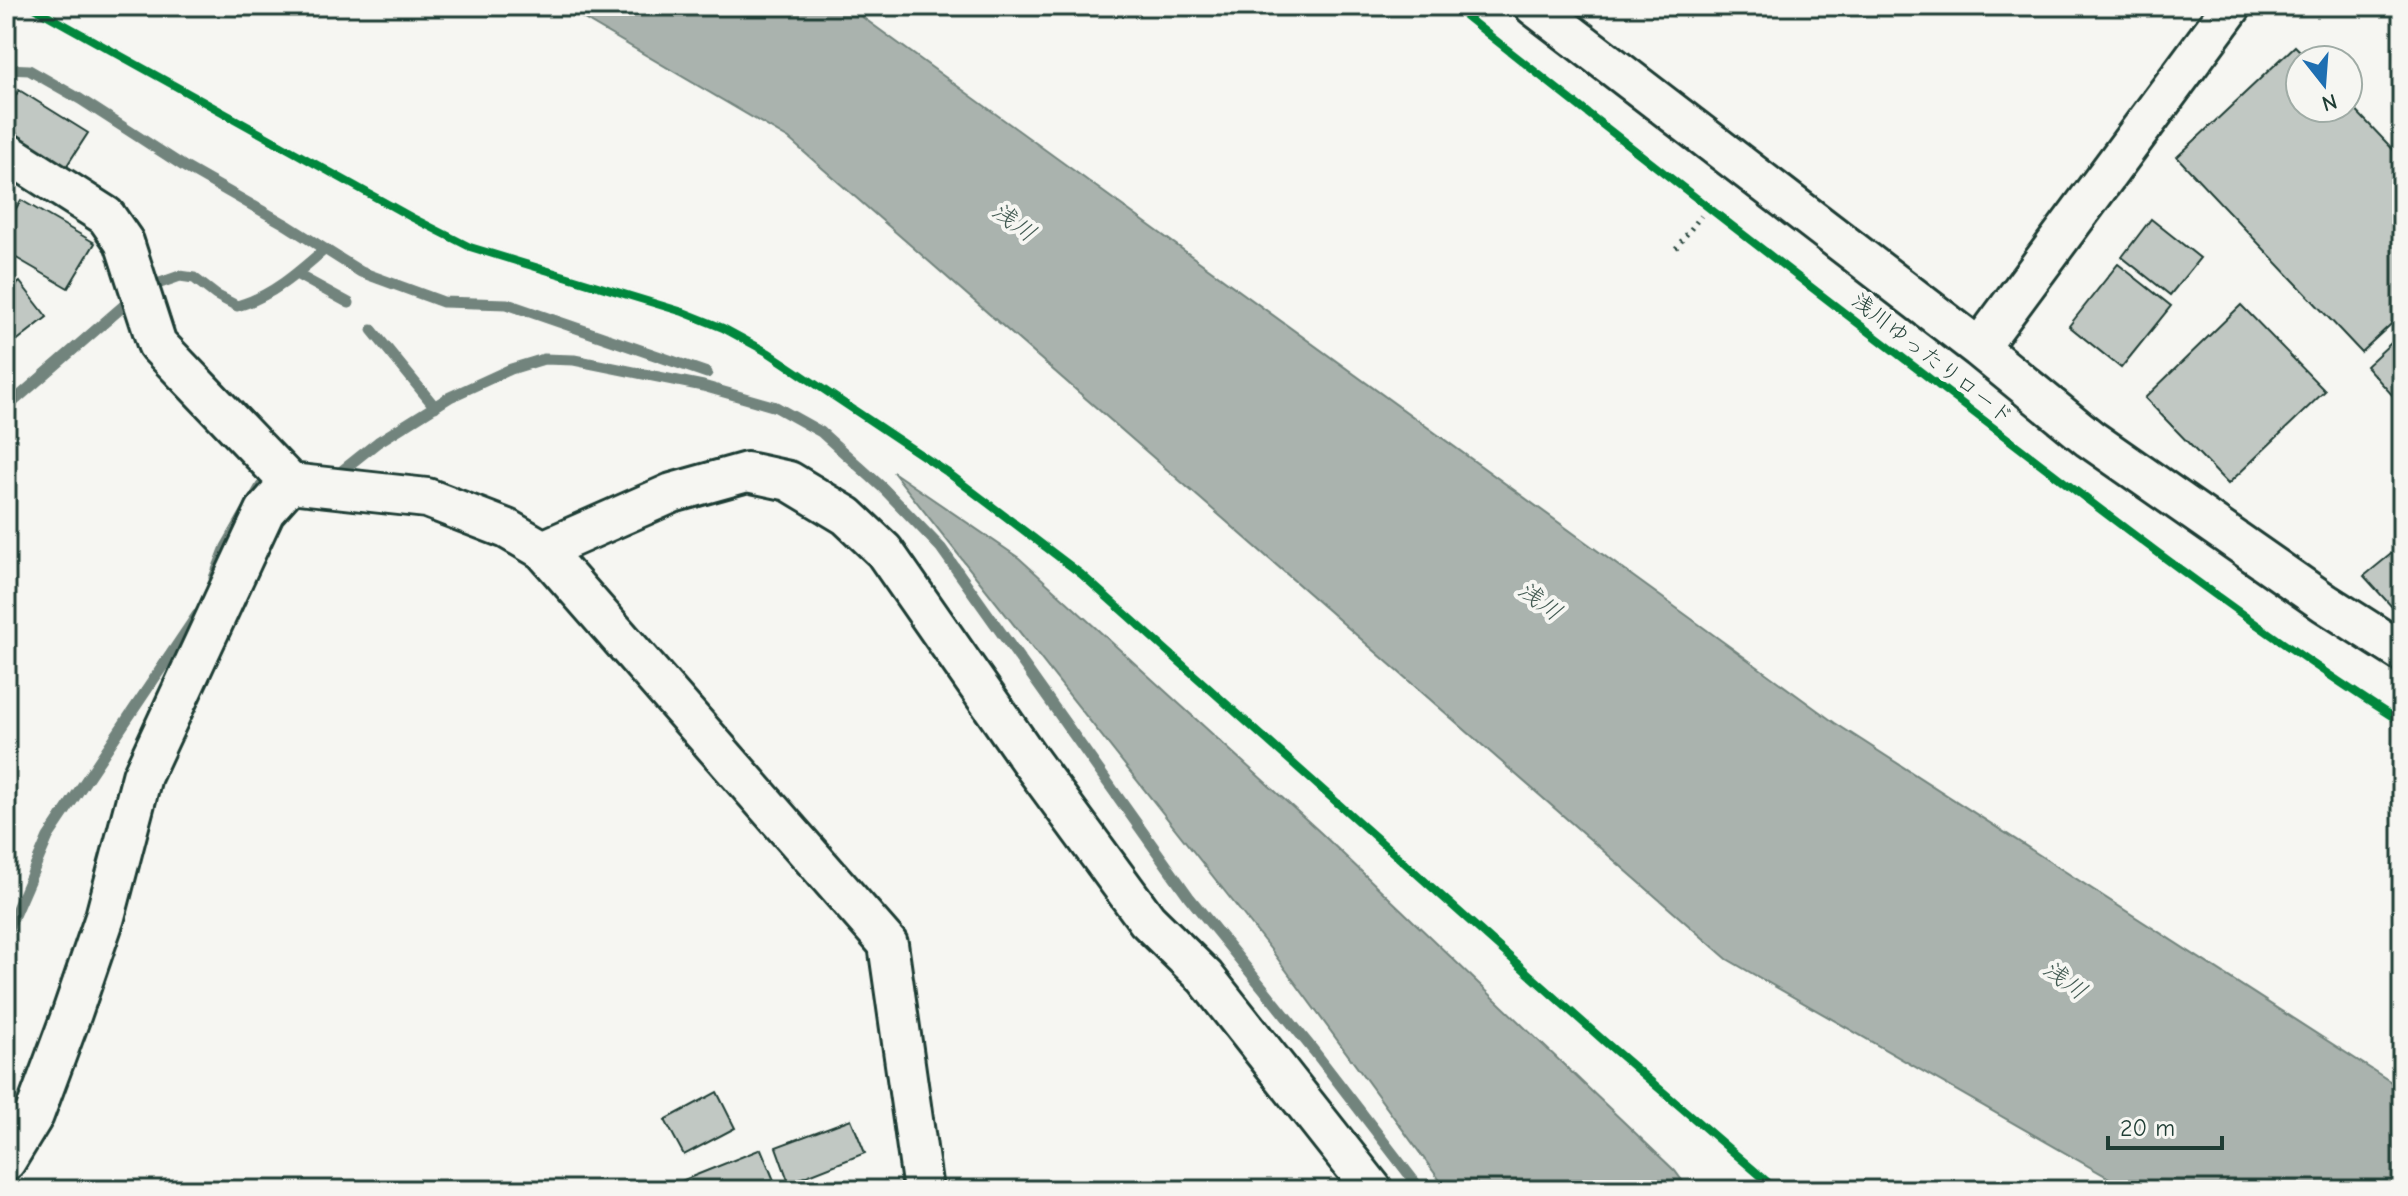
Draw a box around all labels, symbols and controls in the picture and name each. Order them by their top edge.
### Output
north arrow [2284,44,2364,124]
text: N [2319,88,2340,117]
water label: 浅川 [986,197,1042,247]
street label: 浅川ゆったりロード [1846,288,2018,430]
water label: 浅川 [1512,576,1568,626]
water label: 浅川 [2037,955,2093,1005]
scale bar [2108,1100,2222,1150]
text: 20 m [2120,1114,2175,1142]

